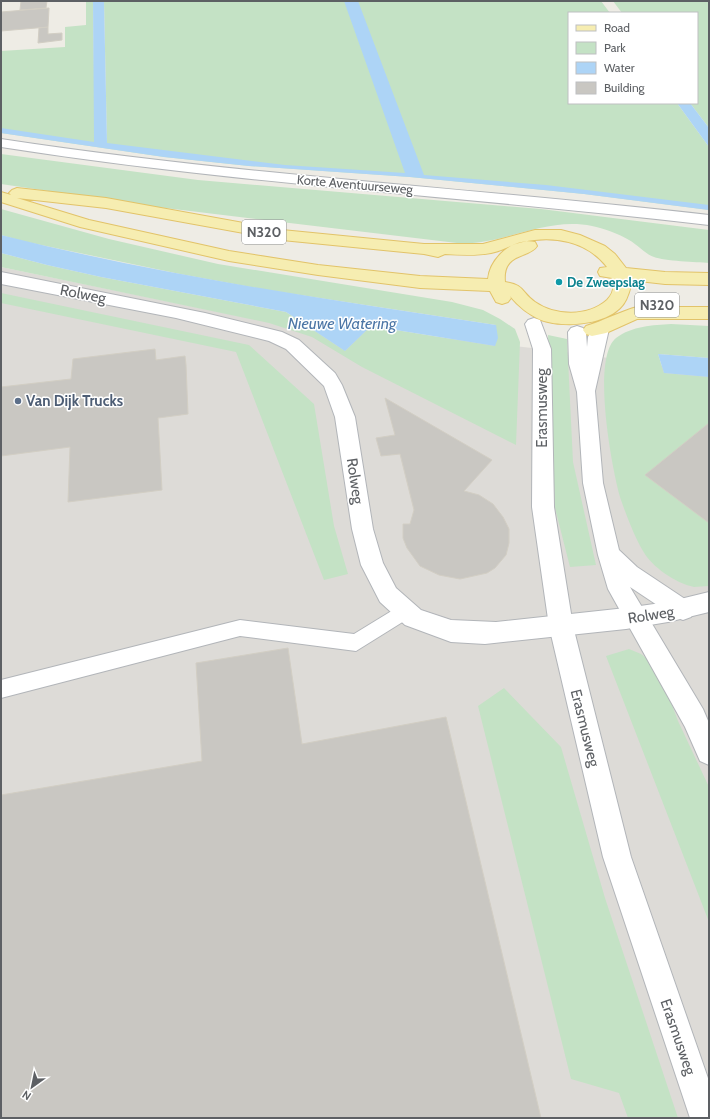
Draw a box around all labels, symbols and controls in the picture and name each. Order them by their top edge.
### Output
legend [568,12,698,104]
text: Road [604,20,630,35]
text: Park [604,40,626,55]
text: Water [604,60,635,75]
text: Building [604,80,646,95]
street label: Korte Aventuurseweg [296,171,414,197]
road number: N320 [242,220,286,244]
place label: De Zweepslag [567,274,645,290]
marker: De Zweepslag [554,277,564,287]
street label: Rolweg [58,281,108,307]
road number: N320 [635,293,679,317]
water label: Nieuwe Watering [288,314,397,333]
street label: Erasmusweg [533,368,551,448]
place label: Van Dijk Trucks [26,392,123,410]
marker: Van Dijk Trucks [13,396,23,406]
street label: Rolweg [343,457,367,506]
street label: Rolweg [627,602,676,628]
street label: Erasmusweg [567,687,603,769]
street label: Erasmusweg [657,997,700,1078]
north arrow [12,1067,52,1107]
text: N [19,1087,34,1103]

